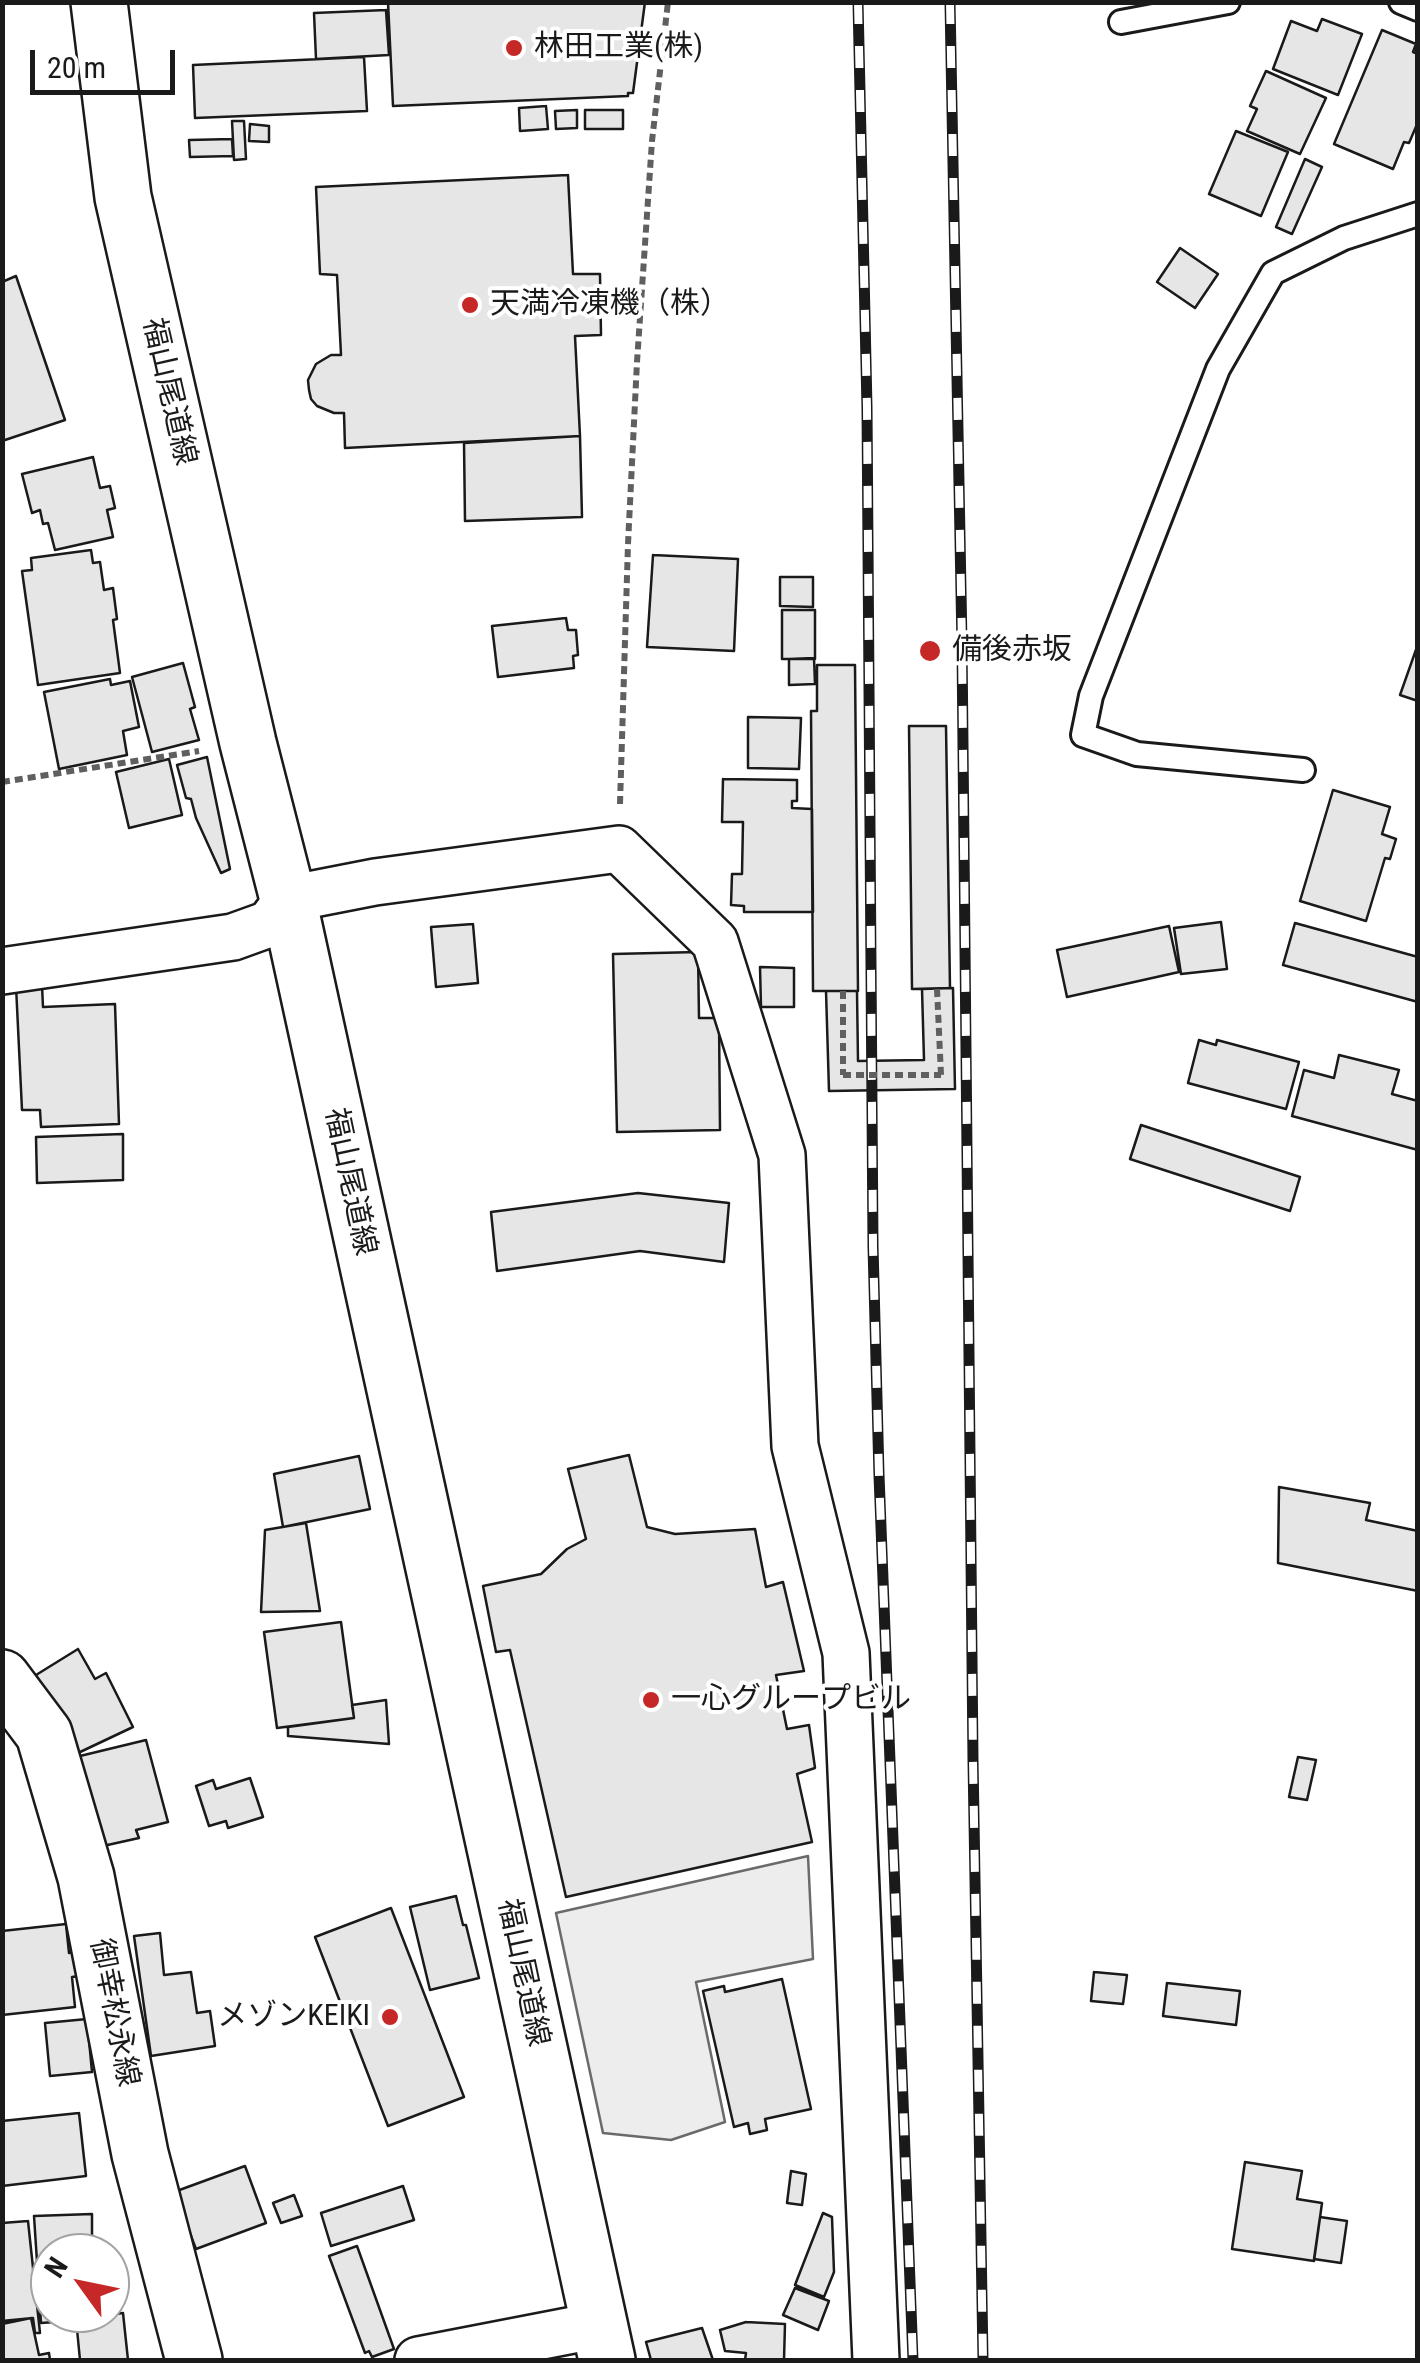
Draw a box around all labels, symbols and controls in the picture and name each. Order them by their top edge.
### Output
scale bar [35,30,180,92]
place label: 林田工業(株) [534,30,703,66]
marker: 林田工業(株) [503,37,525,59]
text: 20 m [47,50,106,85]
place label: 天満冷凍機（株） [490,287,730,323]
marker: 天満冷凍機（株） [459,294,481,316]
street label: 福山尾道線 [134,315,202,469]
place label: 備後赤坂 [952,633,1072,669]
marker: 備後赤坂 [917,638,943,664]
street label: 福山尾道線 [316,1105,382,1259]
place label: 一心グループビル [671,1682,911,1718]
marker: 一心グループビル [640,1689,662,1711]
street label: 福山尾道線 [489,1896,555,2050]
street label: 御幸松永線 [81,1936,145,2090]
place label: メゾンKEIKI [217,1999,370,2035]
marker: メゾンKEIKI [379,2006,401,2028]
north arrow [30,2233,130,2333]
text: N [38,2251,75,2284]

